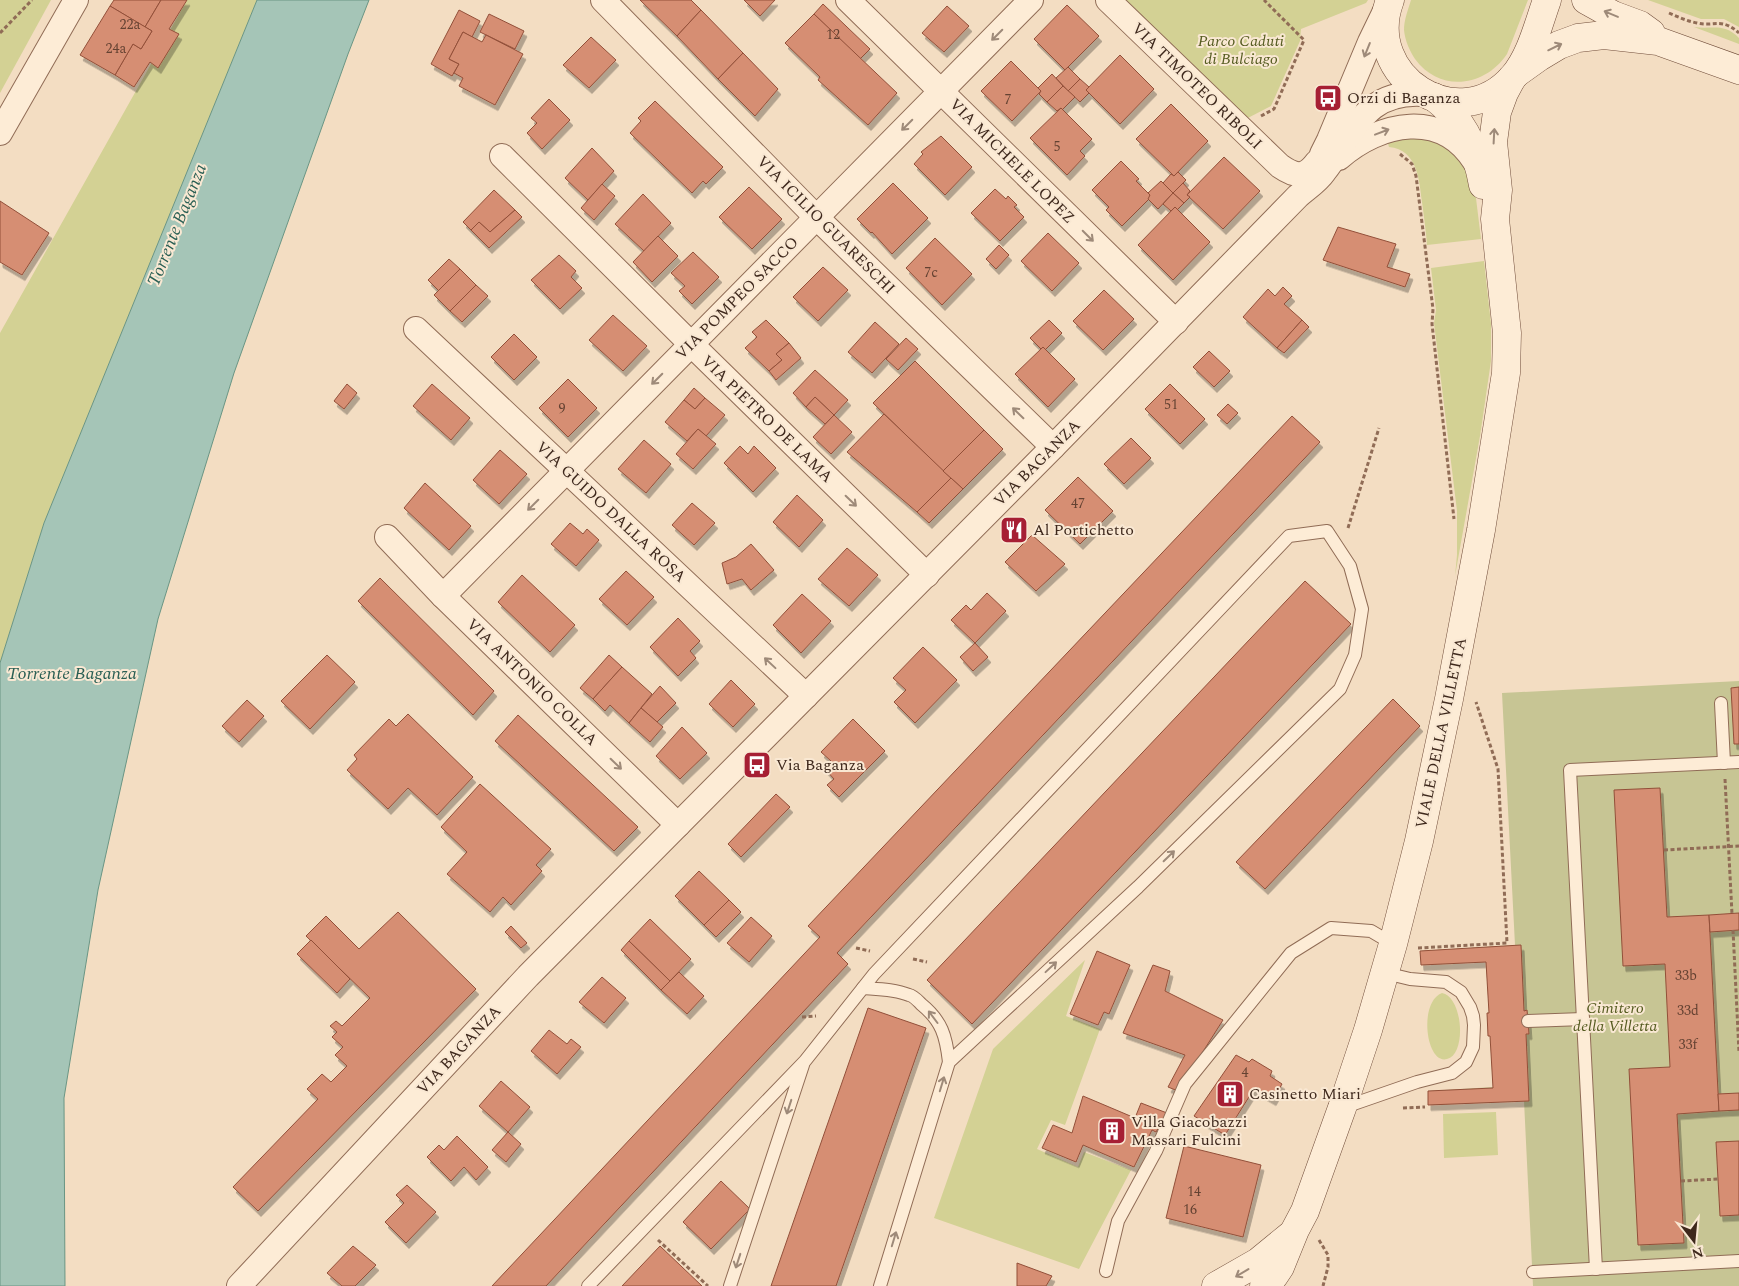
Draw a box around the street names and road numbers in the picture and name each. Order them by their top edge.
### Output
street label: VIA TIMOTEO RIBOLI [1126,17,1268,155]
street label: VIA MICHELE LOPEZ [944,93,1080,229]
street label: VIA ICILIO GUARESCHI [751,150,901,300]
street label: VIA POMPEO SACCO [670,231,804,365]
street label: VIA PIETRO DE LAMA [696,350,838,488]
street label: VIA BAGANZA [988,414,1086,512]
street label: VIA GUIDO DALLA ROSA [530,436,692,588]
street label: VIA ANTONIO COLLA [461,613,603,751]
street label: VIALE DELLA VILLETTA [1409,635,1473,831]
street label: VIA BAGANZA [411,1000,507,1100]

